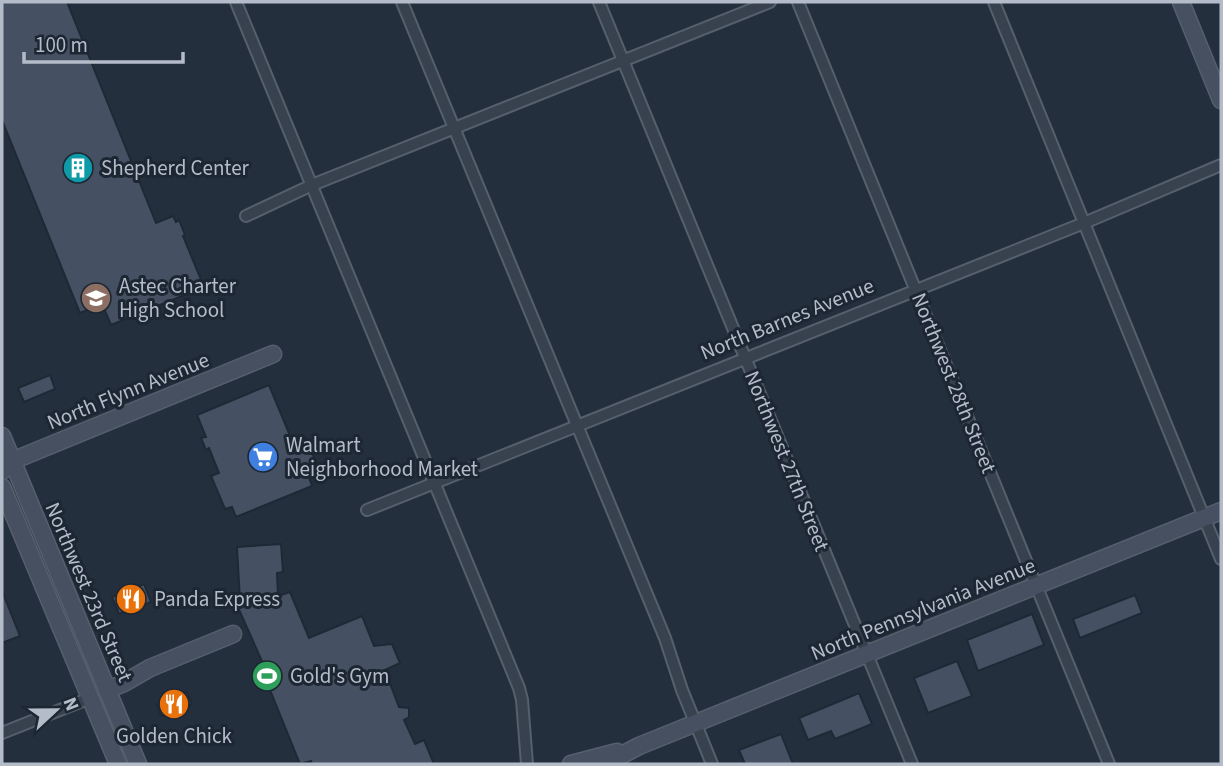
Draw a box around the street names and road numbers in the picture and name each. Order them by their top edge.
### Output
street label: North Barnes Avenue [696,270,878,368]
street label: Northwest 28th Street [904,288,1004,478]
street label: North Flynn Avenue [42,345,214,437]
street label: Northwest 27th Street [737,366,837,556]
street label: Northwest 23rd Street [38,498,140,686]
street label: North Pennsylvania Avenue [806,550,1040,668]

